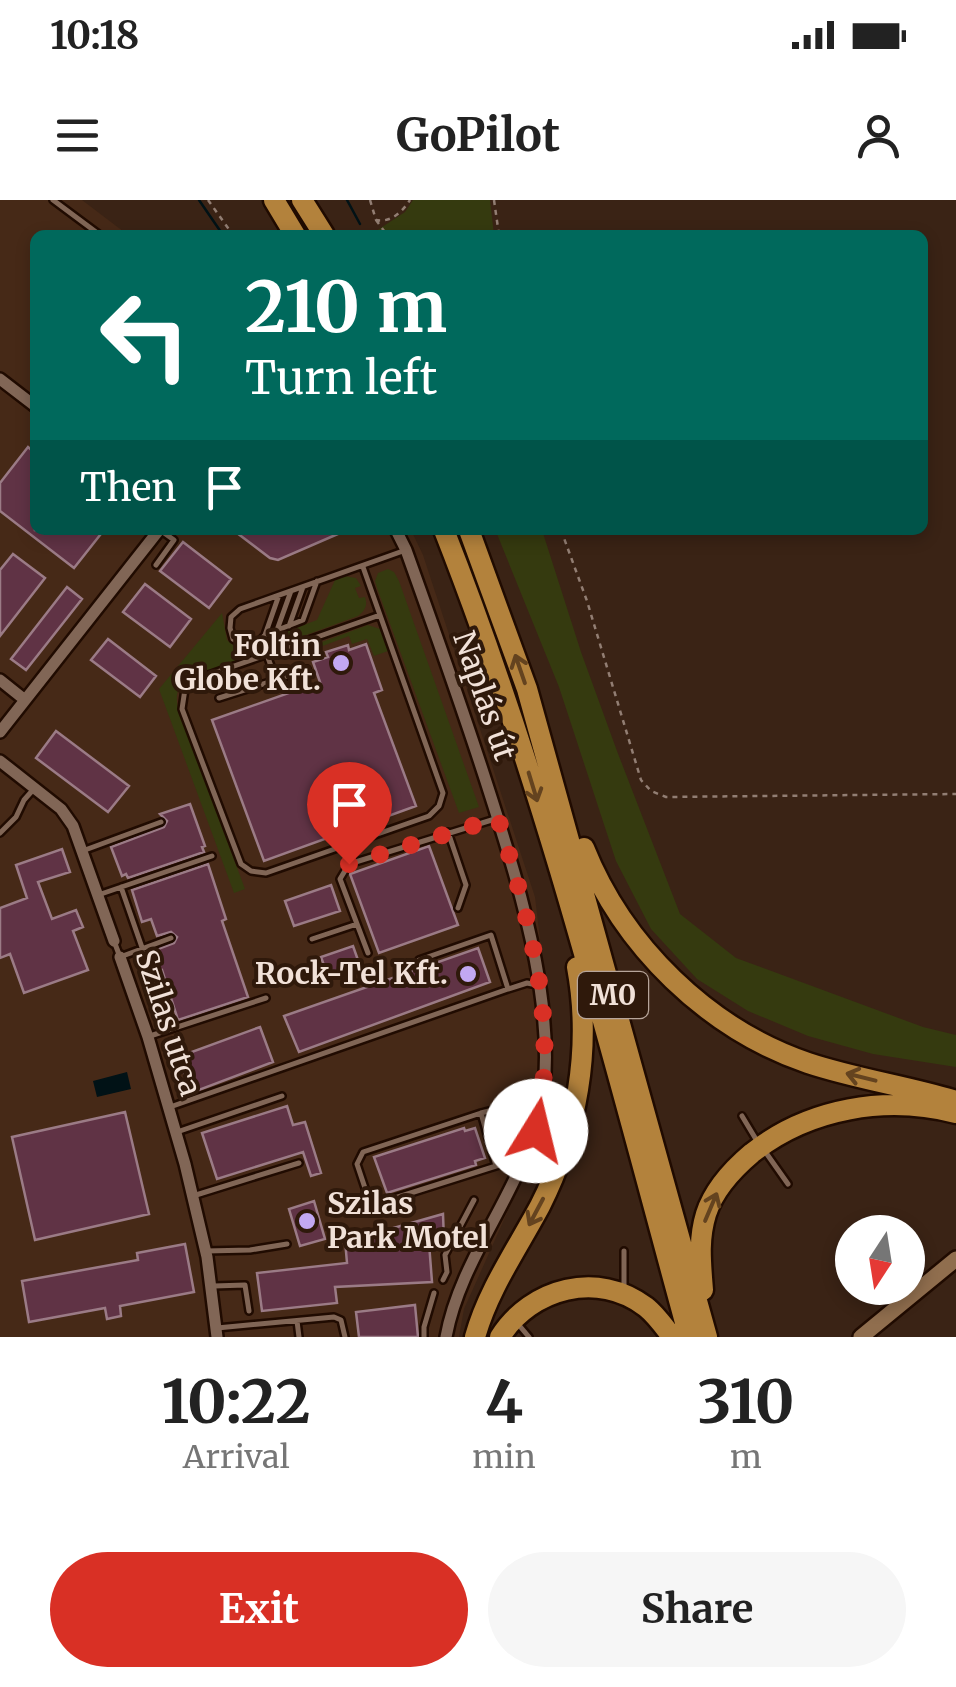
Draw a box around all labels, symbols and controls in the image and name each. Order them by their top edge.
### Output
text: 10:18 [50,12,139,59]
text: GoPilot [396,107,560,163]
icon: menu [50,108,105,163]
icon: person [851,108,906,163]
text: 210 m [245,263,447,351]
icon: left [80,270,210,400]
text: Turn left [245,350,437,406]
icon: arrive [197,460,252,515]
text: Then [80,464,177,511]
place label: Foltin Globe Kft. [174,626,321,698]
street label: Naplás út [445,626,525,766]
marker: Foltin Globe Kft. [330,652,352,674]
one-way arrow [510,655,528,686]
pin [307,762,392,865]
one-way arrow [525,771,543,803]
icon: arrive [322,777,377,832]
street label: Szilas utca [127,945,210,1101]
place label: Rock-Tel Kft. [255,954,448,992]
marker: Rock-Tel Kft. [457,963,479,985]
road number: M0 [578,972,648,1018]
one-way arrow [846,1067,877,1086]
position arrow [484,1079,588,1183]
place label: Szilas Park Motel [327,1184,489,1256]
one-way arrow [703,1192,721,1223]
one-way arrow [526,1197,545,1227]
marker: Szilas Park Motel [296,1210,318,1232]
north arrow [835,1215,925,1305]
map controls [835,1215,925,1305]
text: 10:22 [162,1364,311,1439]
text: 4 [485,1364,523,1439]
text: 310 [697,1364,794,1439]
text: Arrival [183,1437,290,1477]
text: min [472,1437,536,1477]
text: m [730,1437,762,1477]
button: Exit [50,1552,468,1667]
button: Share [488,1552,906,1667]

